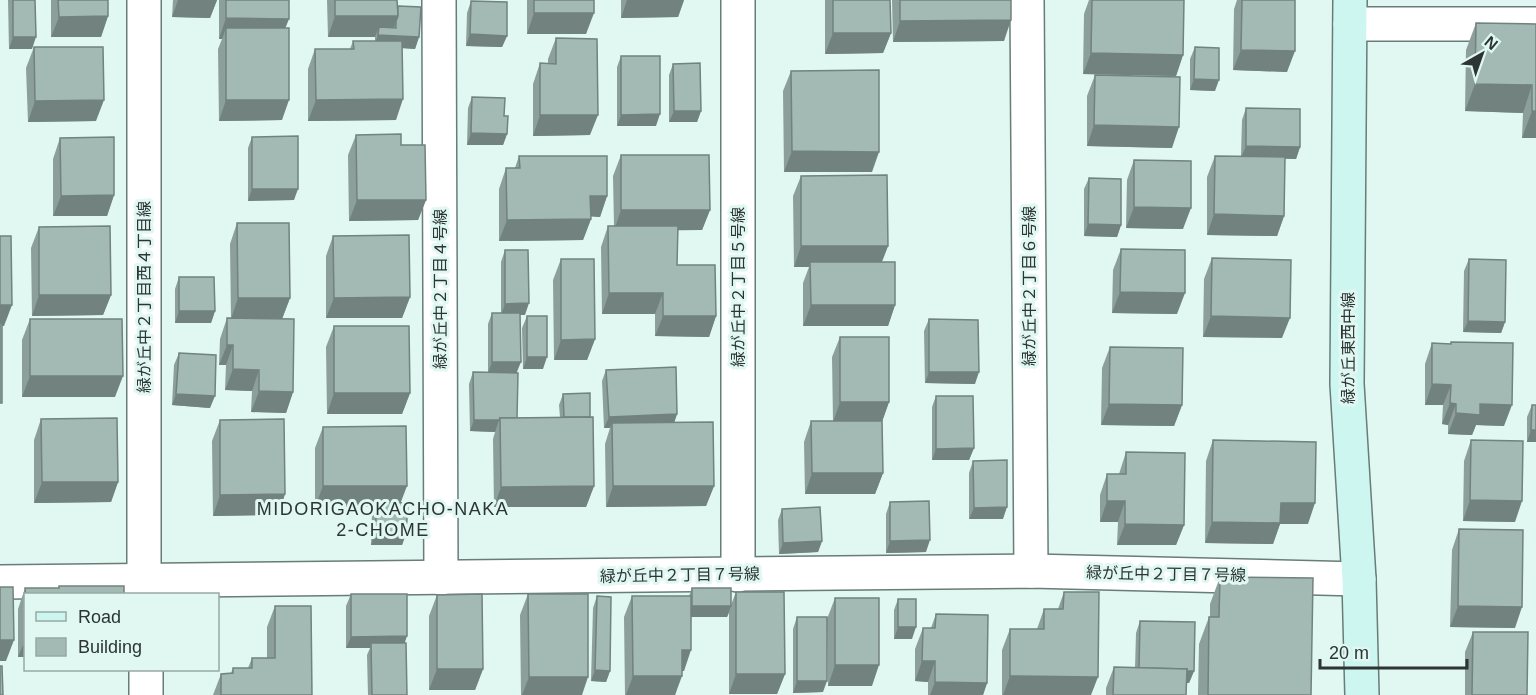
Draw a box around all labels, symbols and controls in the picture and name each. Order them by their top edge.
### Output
north arrow [1452,24,1512,84]
text: N [1481,33,1501,53]
street label: 緑が丘中２丁目西４丁目線 [136,201,153,393]
street label: 緑が丘中２丁目６号線 [1021,206,1038,366]
street label: 緑が丘中２丁目５号線 [730,207,747,367]
street label: 緑が丘中２丁目４号線 [432,209,449,369]
street label: 緑が丘東西中線 [1340,292,1357,404]
district label: MIDORIGAOKACHO-NAKA 2-CHOME [257,499,509,540]
street label: 緑が丘中２丁目７号線 [1086,564,1246,584]
street label: 緑が丘中２丁目７号線 [600,565,760,585]
legend [24,593,219,671]
text: Road [78,607,121,627]
scale bar [1320,632,1467,670]
text: Building [78,637,142,657]
text: 20 m [1329,643,1369,663]

